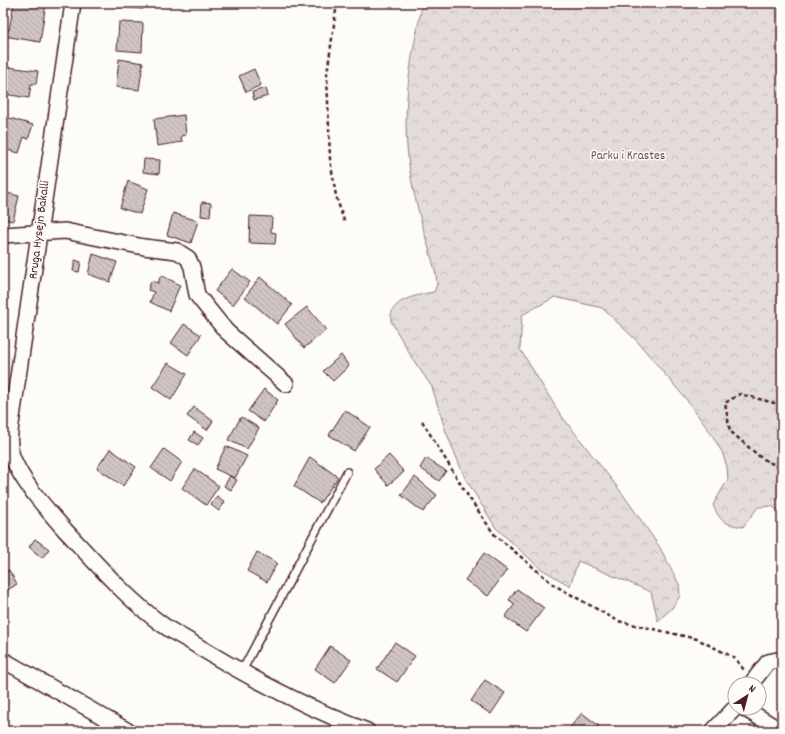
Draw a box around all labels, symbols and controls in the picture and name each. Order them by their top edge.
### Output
park label: Parku i Krastes [591,147,665,166]
street label: Rruga Hysejn Bakalli [25,179,56,280]
north arrow [727,676,767,716]
text: N [745,681,759,698]

